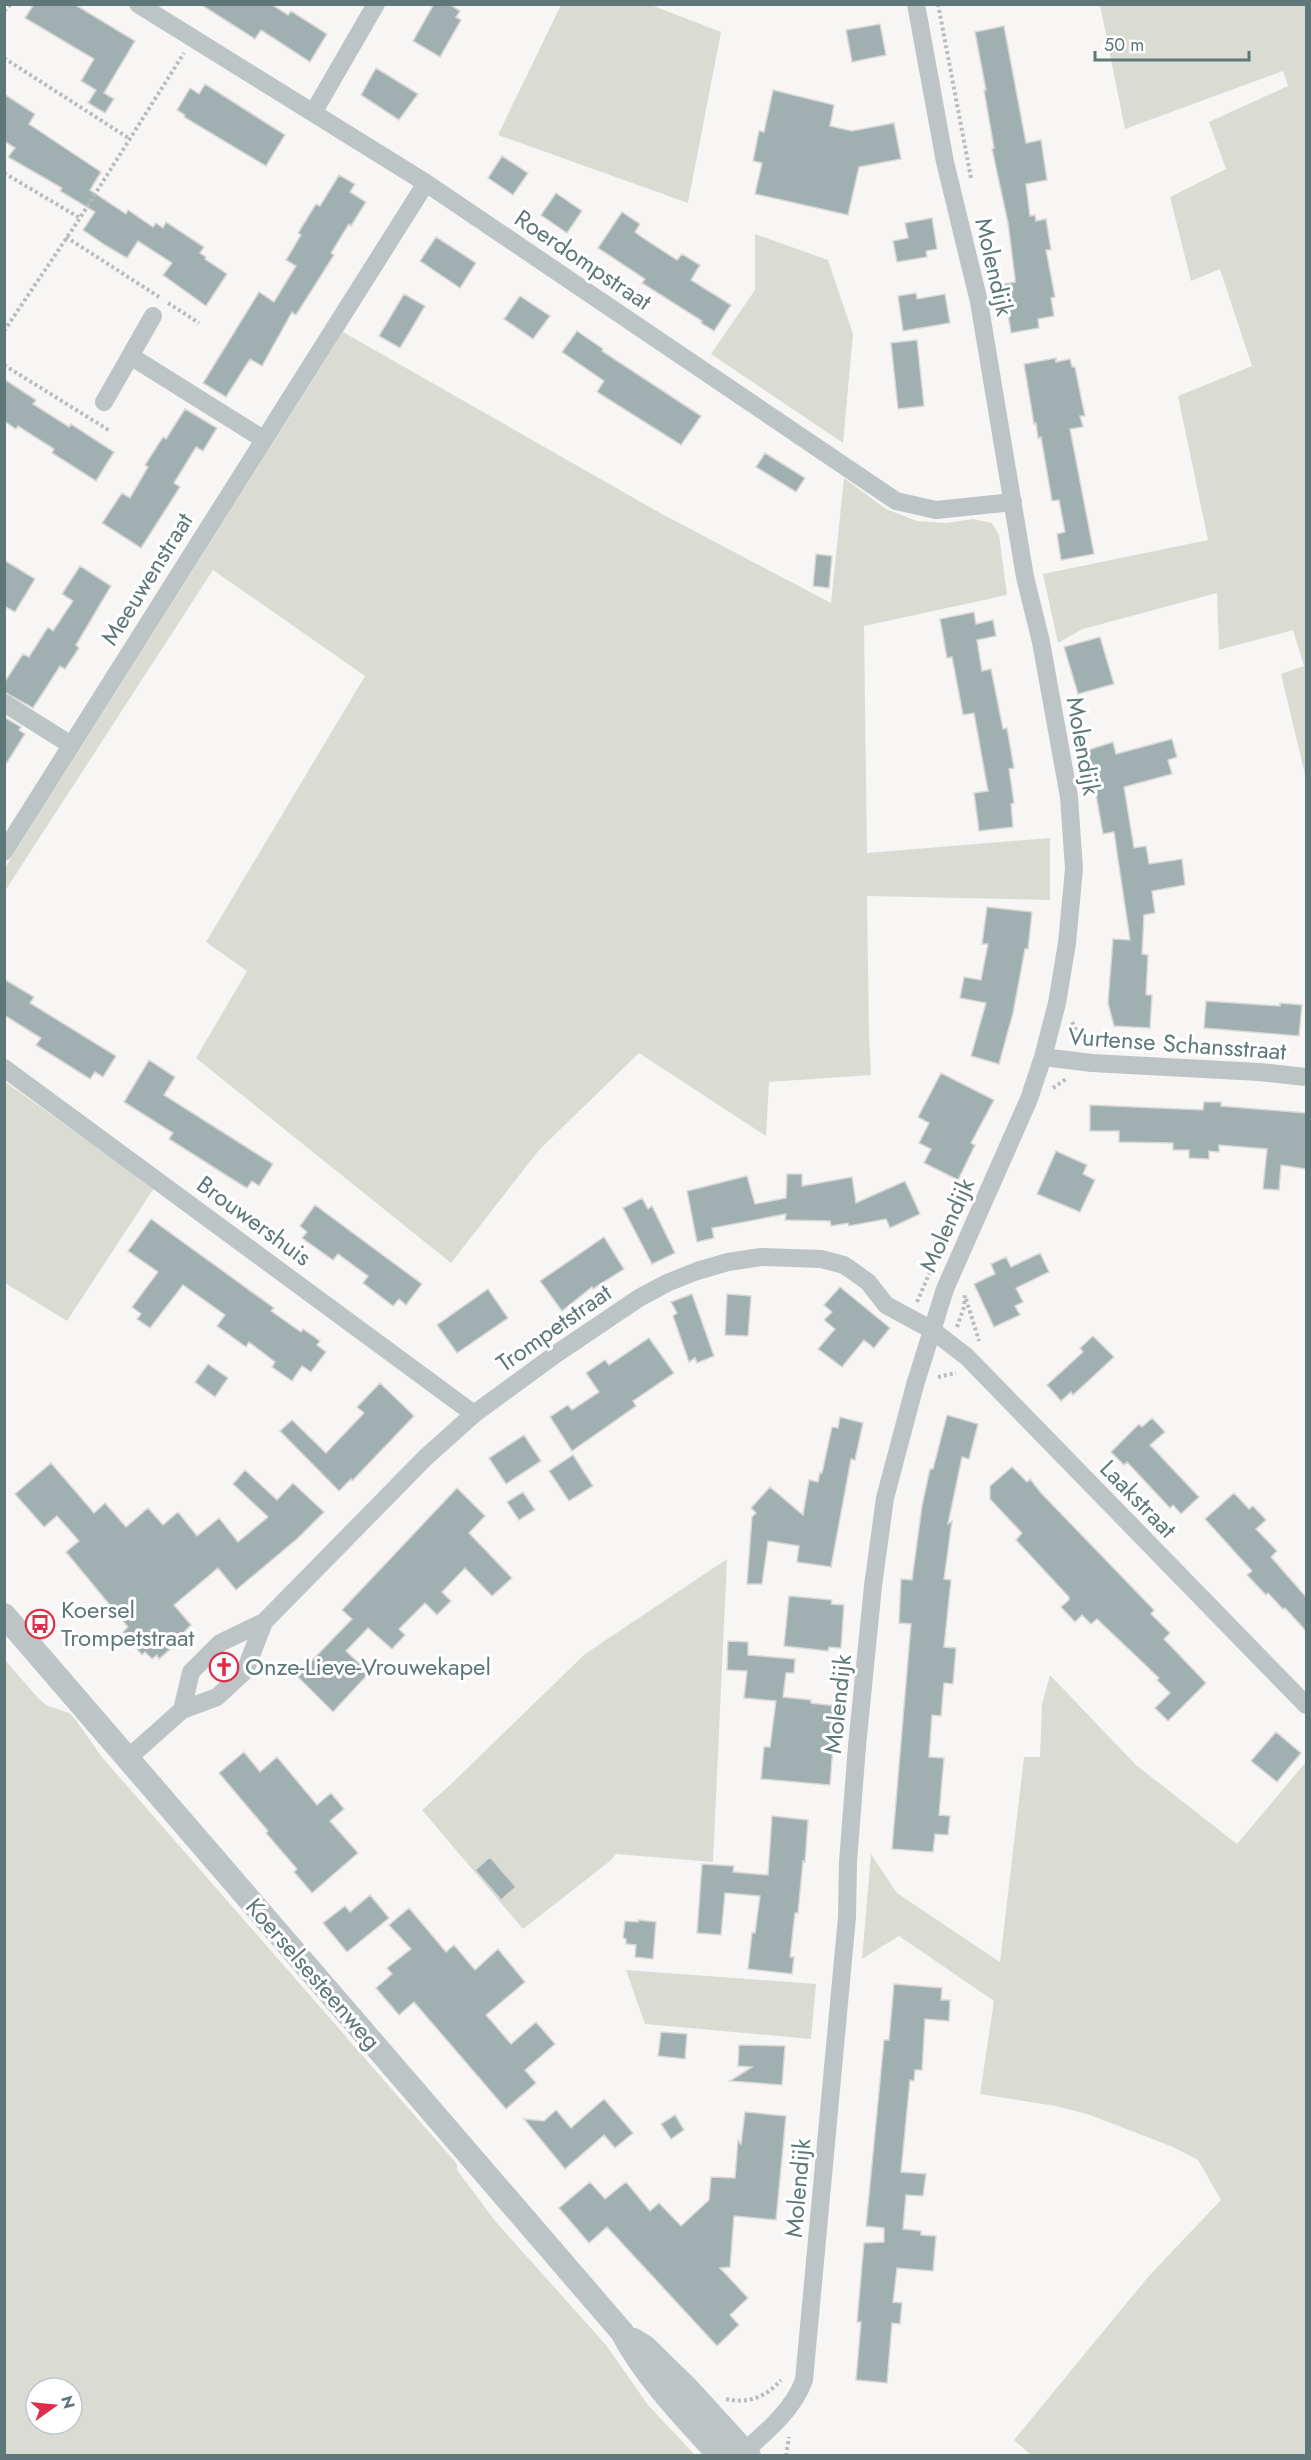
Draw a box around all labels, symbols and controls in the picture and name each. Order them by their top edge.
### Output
scale bar [1095,24,1250,62]
text: 50 m [1104,32,1144,58]
street label: Roerdompstraat [508,201,659,319]
street label: Molendijk [966,214,1023,320]
street label: Meeuwenstraat [92,506,201,652]
street label: Molendijk [1058,694,1109,798]
street label: Vurtense Schansstraat [1067,1018,1287,1069]
street label: Brouwershuis [190,1167,319,1274]
street label: Molendijk [910,1172,983,1277]
street label: Trompetstraat [489,1275,619,1380]
street label: Laakstraat [1092,1452,1185,1546]
place label: Koersel Trompetstraat [61,1592,194,1655]
bus stop icon: Koersel Trompetstraat [24,1608,56,1640]
place label: Onze-Lieve-Vrouwekapel [245,1649,491,1684]
church icon: Onze-Lieve-Vrouwekapel [208,1651,240,1683]
street label: Molendijk [815,1652,860,1755]
street label: Koerselsesteenweg [238,1890,389,2057]
street label: Molendijk [776,2136,819,2239]
north arrow [24,2376,84,2436]
text: N [55,2393,81,2411]

